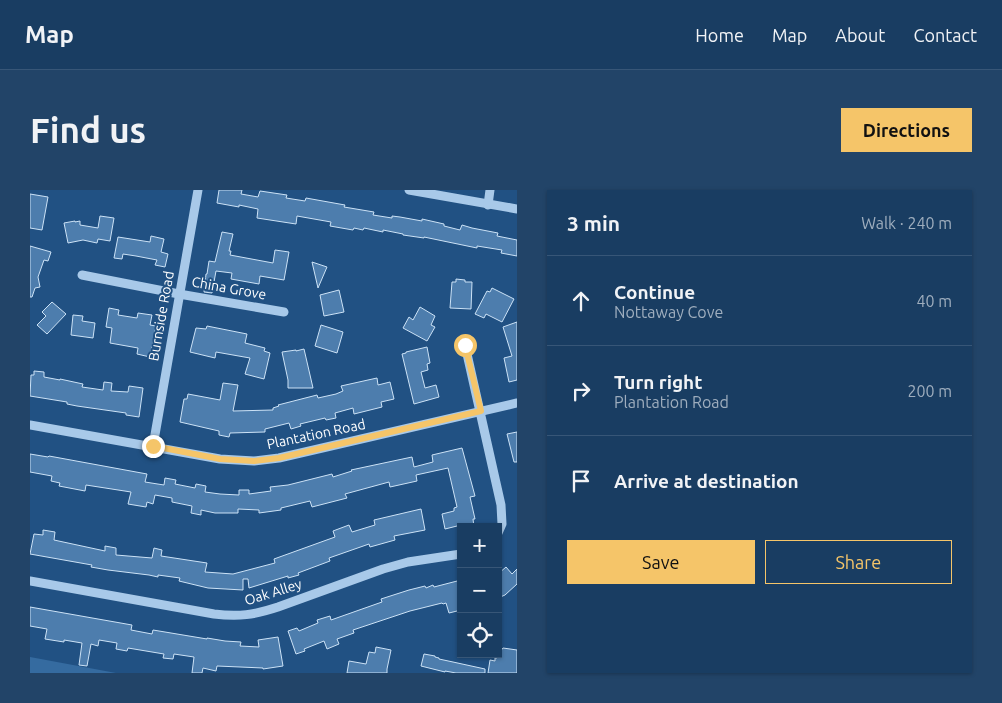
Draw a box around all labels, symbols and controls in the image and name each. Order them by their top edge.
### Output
text: Map [25,21,74,48]
text: Home [695,25,744,45]
text: Map [772,25,807,45]
text: About [835,25,885,45]
text: Contact [913,25,977,45]
button: Directions [841,108,972,152]
text: Find us [30,110,146,150]
text: 3 min [567,211,620,235]
text: Walk · 240 m [861,214,952,232]
street label: Burnside Road [145,270,177,362]
street label: China Grove [190,274,268,302]
text: Continue [614,281,695,303]
icon: ahead [567,287,595,315]
text: 40 m [916,292,952,310]
text: Nottaway Cove [614,303,723,321]
route start [454,334,477,357]
text: Turn right [614,371,702,393]
icon: right [567,377,595,405]
text: 200 m [907,382,952,400]
text: Plantation Road [614,393,729,411]
street label: Plantation Road [265,416,367,452]
route end [142,435,165,458]
icon: arrive [567,467,595,495]
text: Arrive at destination [614,470,799,492]
map controls [457,523,502,658]
button: + [457,523,502,568]
button: Save [567,540,755,584]
button: Share [765,540,952,584]
button: − [457,568,502,613]
street label: Oak Alley [242,576,304,608]
button: locate [457,613,502,658]

